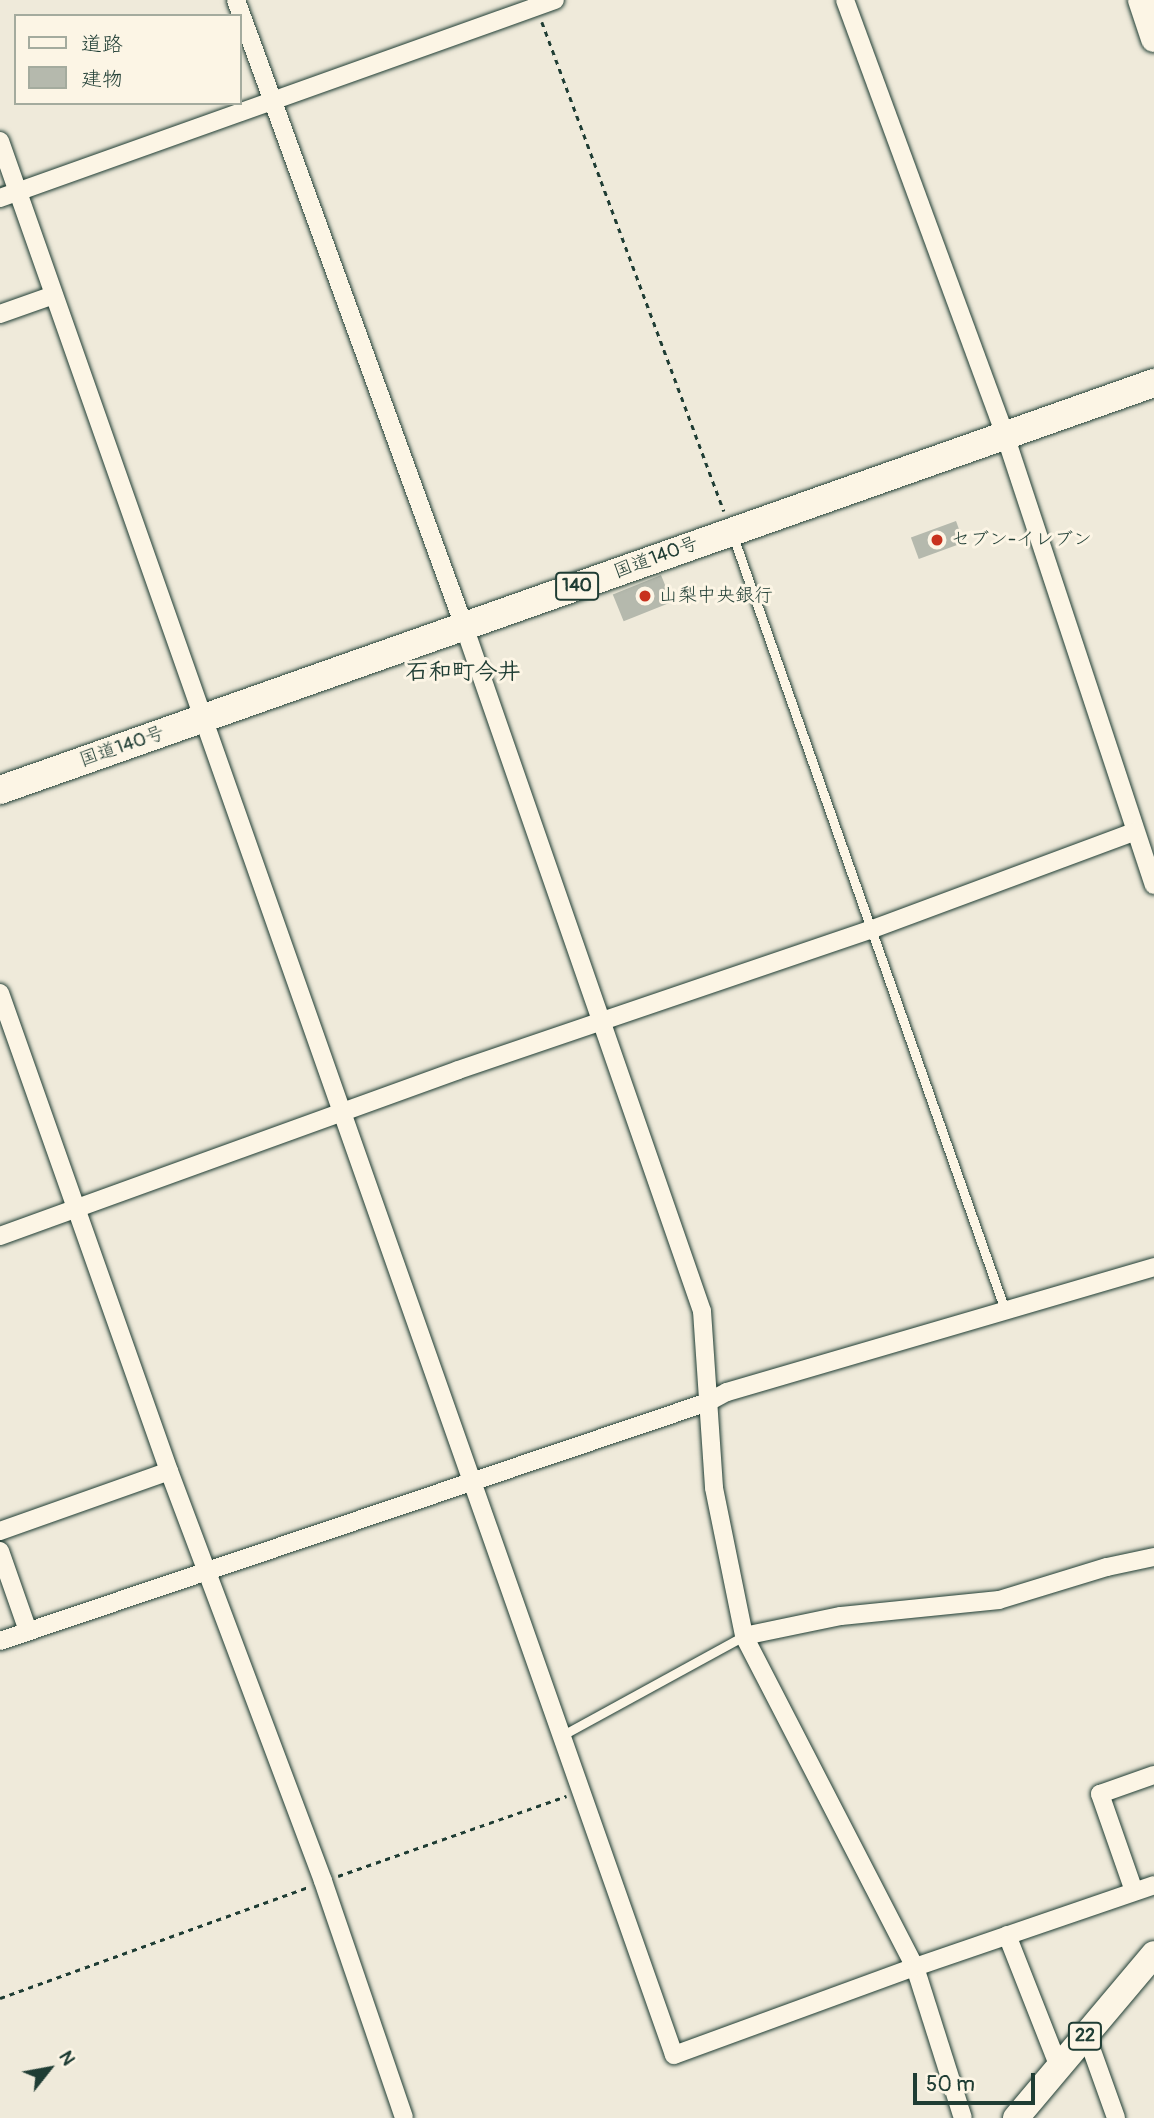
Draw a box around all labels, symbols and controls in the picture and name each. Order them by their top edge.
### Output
legend [14,14,242,105]
text: 道路 [81,31,123,58]
text: 建物 [81,66,123,93]
place label: セブン-イレブン [951,529,1092,551]
street label: 国道140号 [611,532,701,584]
marker: セブン-イレブン [929,532,945,548]
road number: 140 [554,572,600,600]
place label: 山梨中央銀行 [659,585,773,607]
marker: 山梨中央銀行 [637,588,653,604]
district label: 石和町今井 [406,658,520,686]
street label: 国道140号 [76,722,168,772]
road number: 22 [1068,2022,1102,2050]
north arrow [14,2034,84,2104]
text: N [53,2046,81,2070]
scale bar [916,2058,1038,2102]
text: 50 m [926,2071,975,2098]

